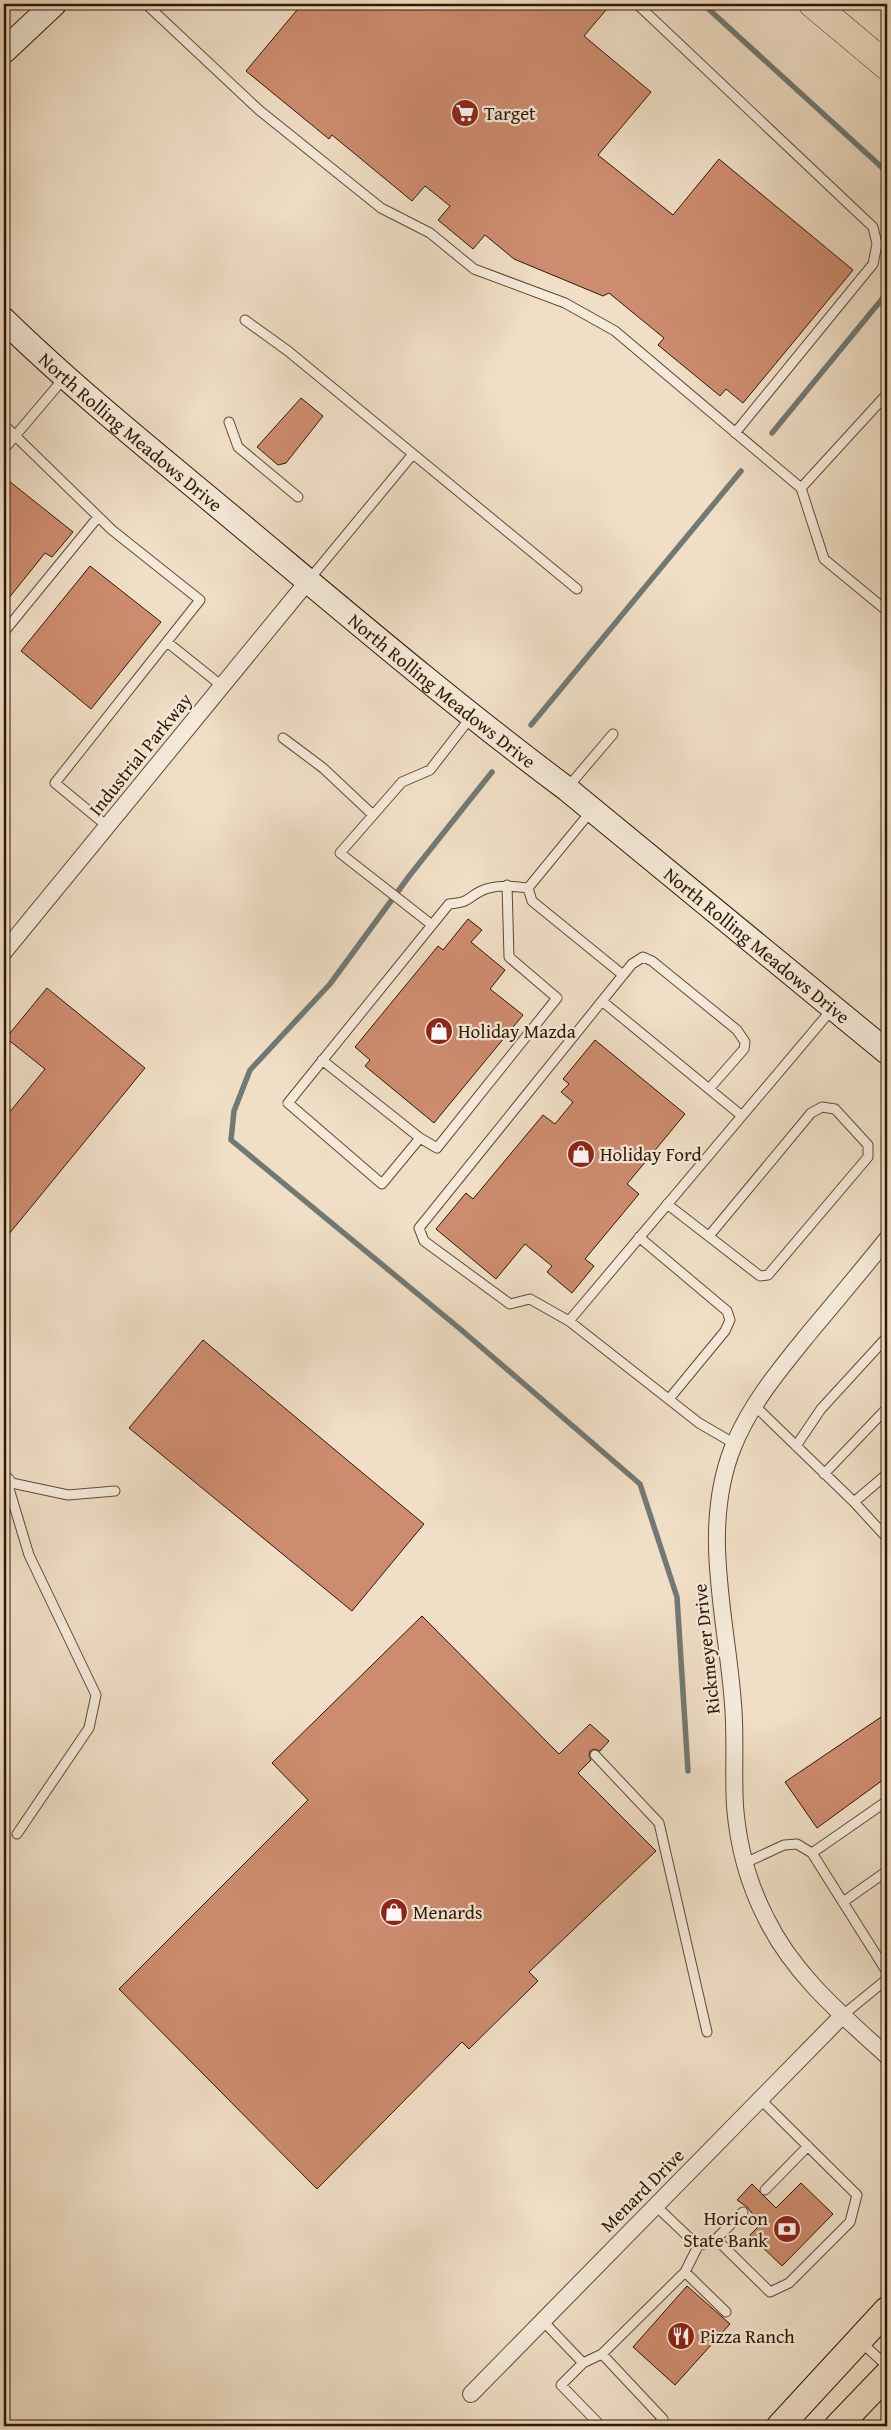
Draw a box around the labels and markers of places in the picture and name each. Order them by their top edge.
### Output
supermarket icon: Target [450,98,480,128]
place label: Target [484,99,536,127]
shop icon: Holiday Mazda [424,1016,454,1046]
place label: Holiday Mazda [458,1017,576,1045]
shop icon: Holiday Ford [566,1139,596,1169]
place label: Holiday Ford [600,1140,703,1168]
shop icon: Menards [379,1897,409,1927]
place label: Menards [413,1898,482,1926]
place label: Horicon State Bank [683,2204,768,2254]
bank icon: Horicon State Bank [772,2214,802,2244]
restaurant icon: Pizza Ranch [666,2321,696,2351]
place label: Pizza Ranch [700,2322,795,2350]

